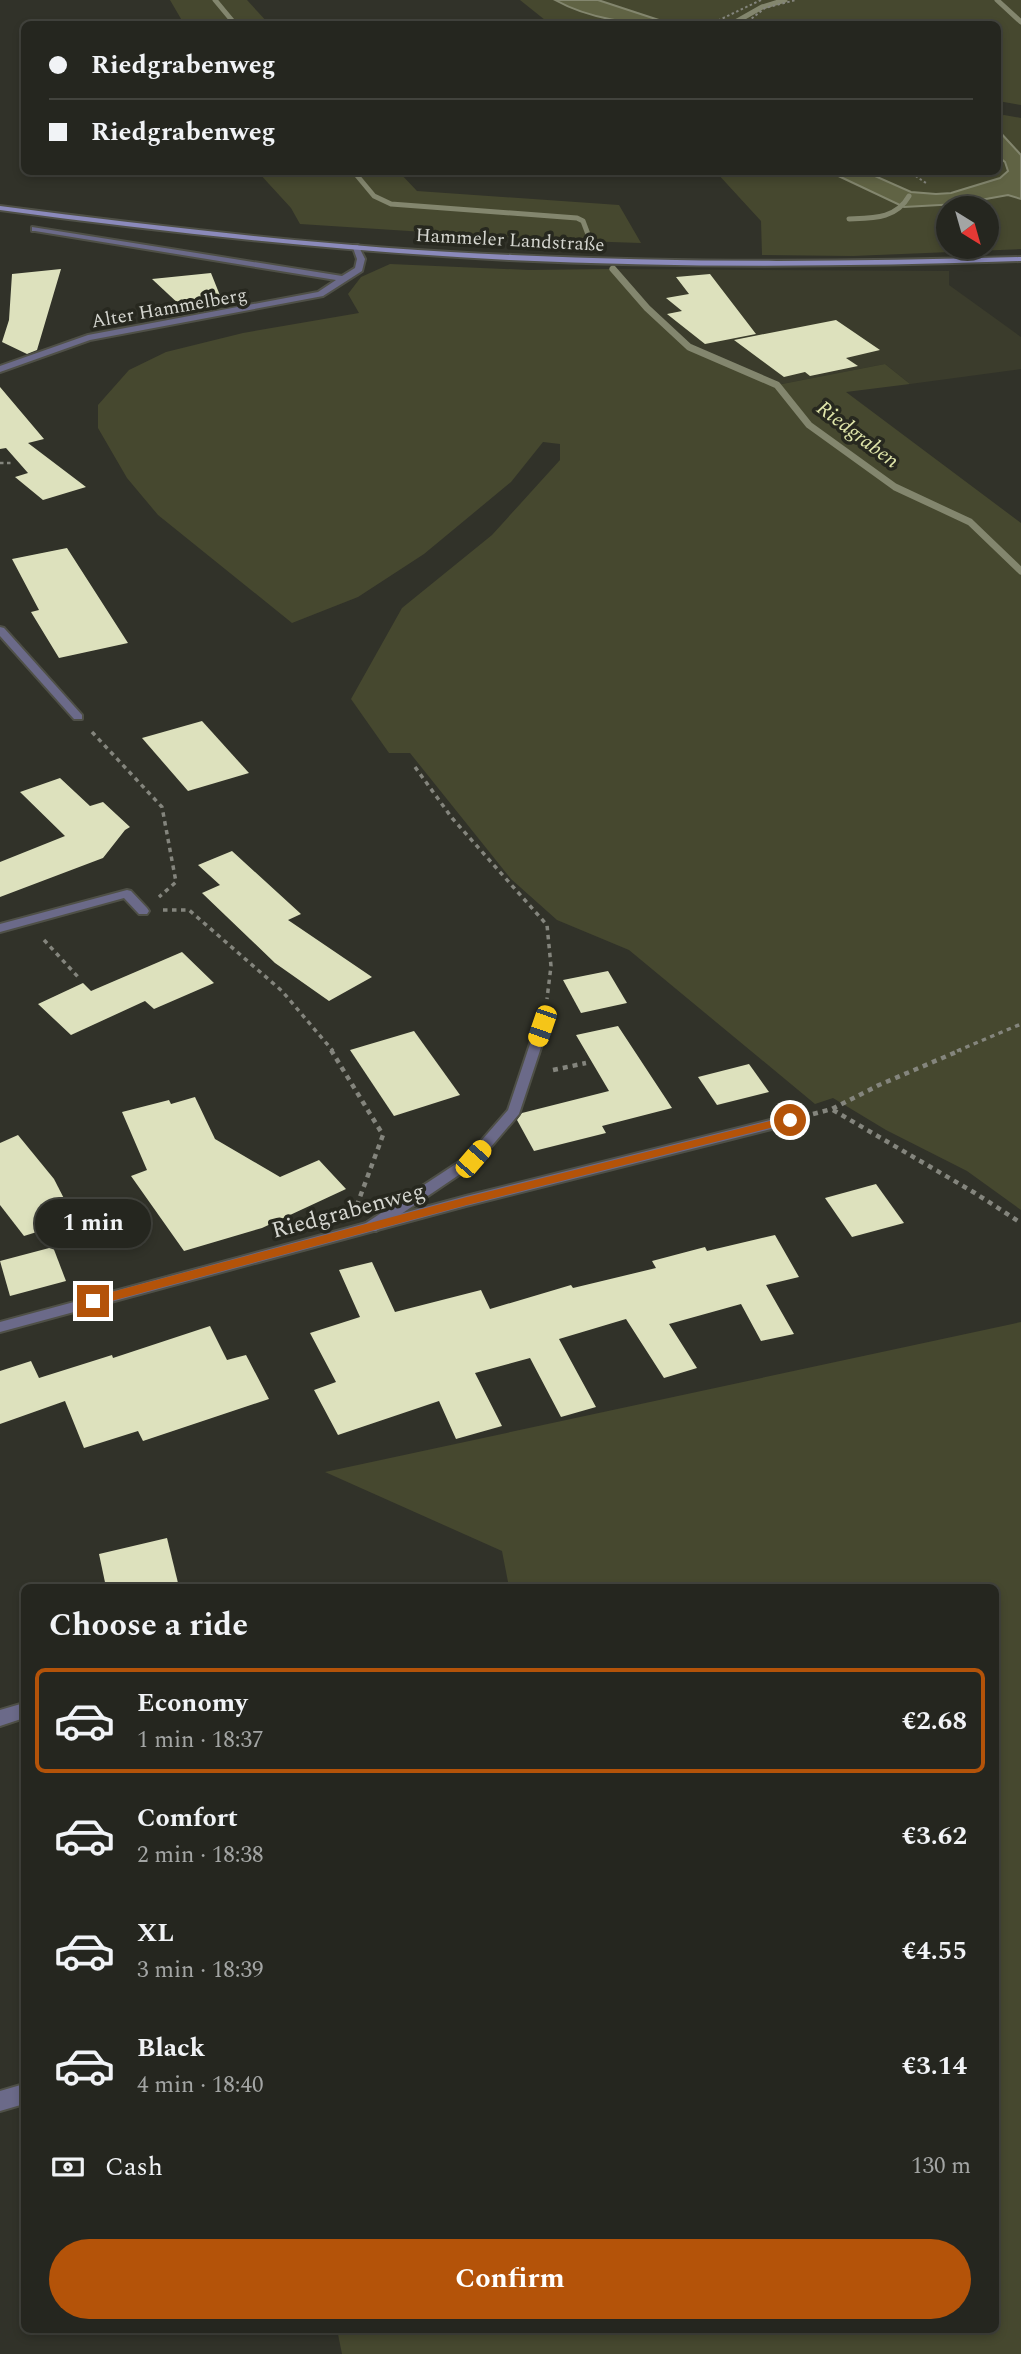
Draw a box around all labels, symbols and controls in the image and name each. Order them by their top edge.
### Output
text: Riedgrabenweg [91,45,276,85]
text: Riedgrabenweg [91,112,276,152]
north arrow [936,196,999,259]
map controls [936,196,999,259]
street label: Hammeler Landstraße [415,221,605,260]
street label: Alter Hammelberg [89,280,250,336]
water label: Riedgraben [809,393,906,477]
car [526,1003,559,1049]
route start [774,1104,806,1136]
car [452,1136,495,1182]
street label: Riedgrabenweg [268,1174,429,1249]
callout: 1 min [35,1200,151,1248]
text: 1 min [62,1206,124,1241]
route end [77,1285,109,1317]
text: Choose a ride [49,1601,248,1650]
text: Economy [137,1683,247,1723]
icon: car [53,1689,116,1752]
text: €2.68 [902,1701,967,1741]
text: 1 min · 18:37 [137,1723,264,1758]
text: Comfort [137,1798,238,1838]
icon: car [53,1804,116,1867]
text: €3.62 [902,1816,967,1856]
text: 2 min · 18:38 [137,1838,264,1873]
text: XL [137,1913,174,1953]
icon: car [53,1919,116,1982]
text: €4.55 [902,1931,967,1971]
text: 3 min · 18:39 [137,1953,264,1988]
text: Black [137,2028,205,2068]
icon: car [53,2034,116,2097]
text: €3.14 [902,2046,967,2086]
text: 4 min · 18:40 [137,2068,264,2103]
text: Cash [105,2147,163,2187]
icon: cash [49,2148,87,2186]
text: 130 m [911,2149,971,2184]
button: Confirm [49,2239,971,2319]

